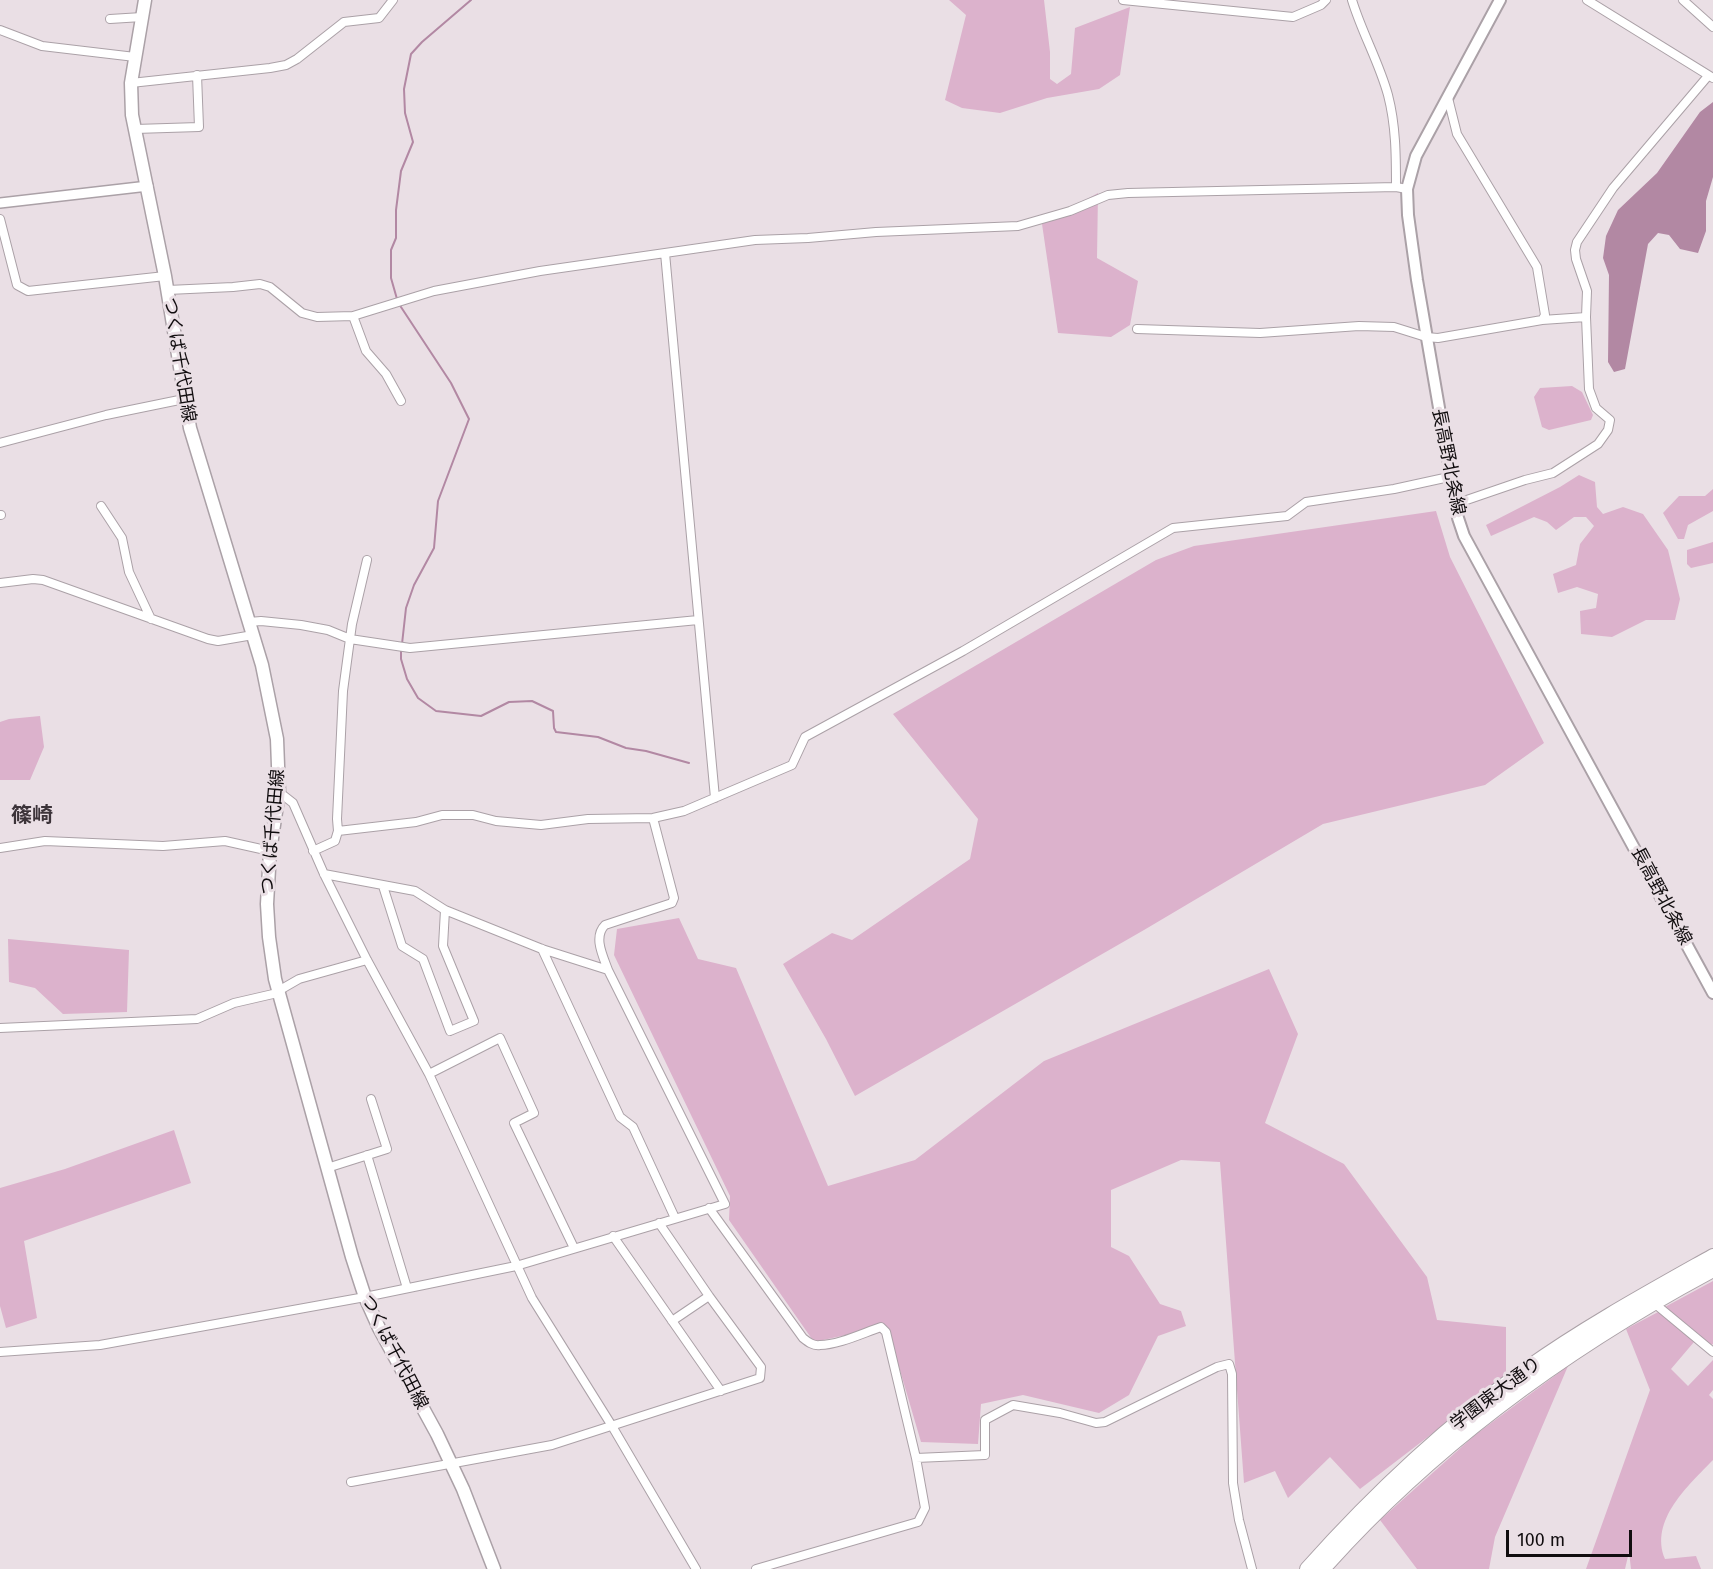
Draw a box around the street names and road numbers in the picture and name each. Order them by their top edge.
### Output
street label: つくば千代田線 [158,296,200,424]
street label: 長高野北条線 [1427,407,1469,517]
street label: つくば千代田線 [257,768,289,896]
street label: 長高野北条線 [1626,843,1696,949]
street label: つくば千代田線 [356,1291,432,1413]
street label: 学園東大通り [1446,1353,1546,1435]

